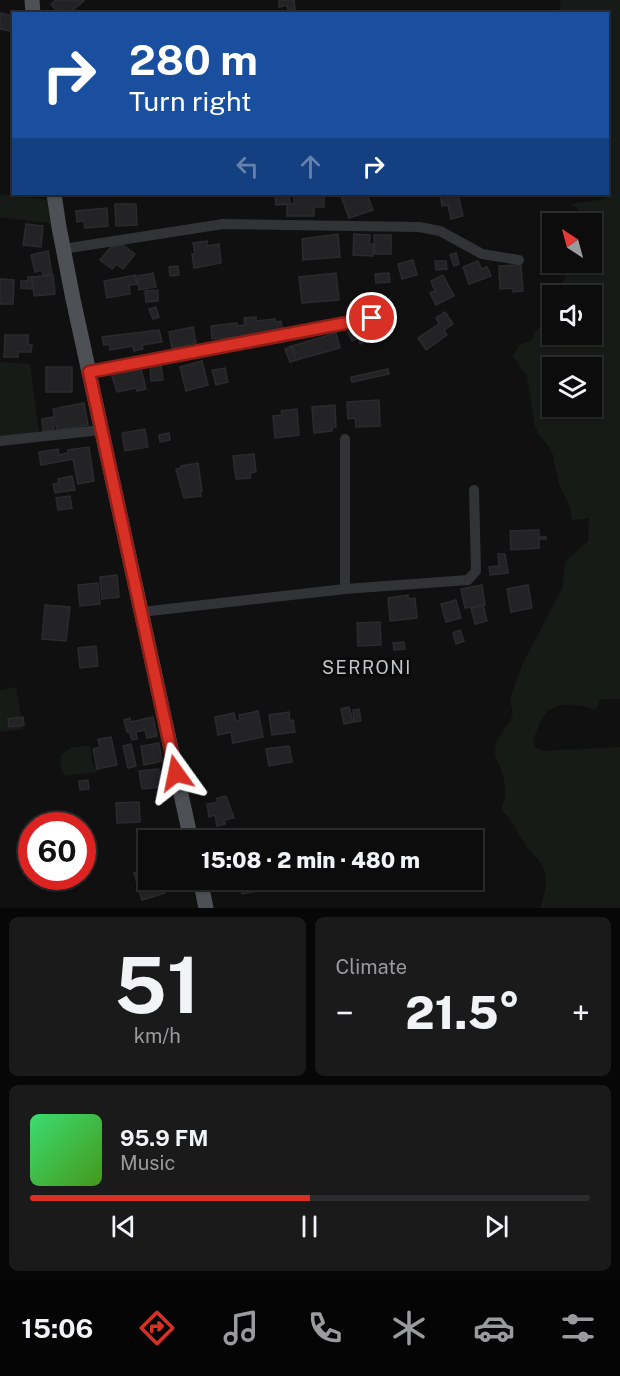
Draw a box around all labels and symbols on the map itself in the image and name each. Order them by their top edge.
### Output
north arrow [542,213,602,273]
pin [346,292,397,343]
district label: SERRONI [322,657,412,678]
position arrow [144,741,208,805]
speed limit sign: 60 [18,812,96,890]

